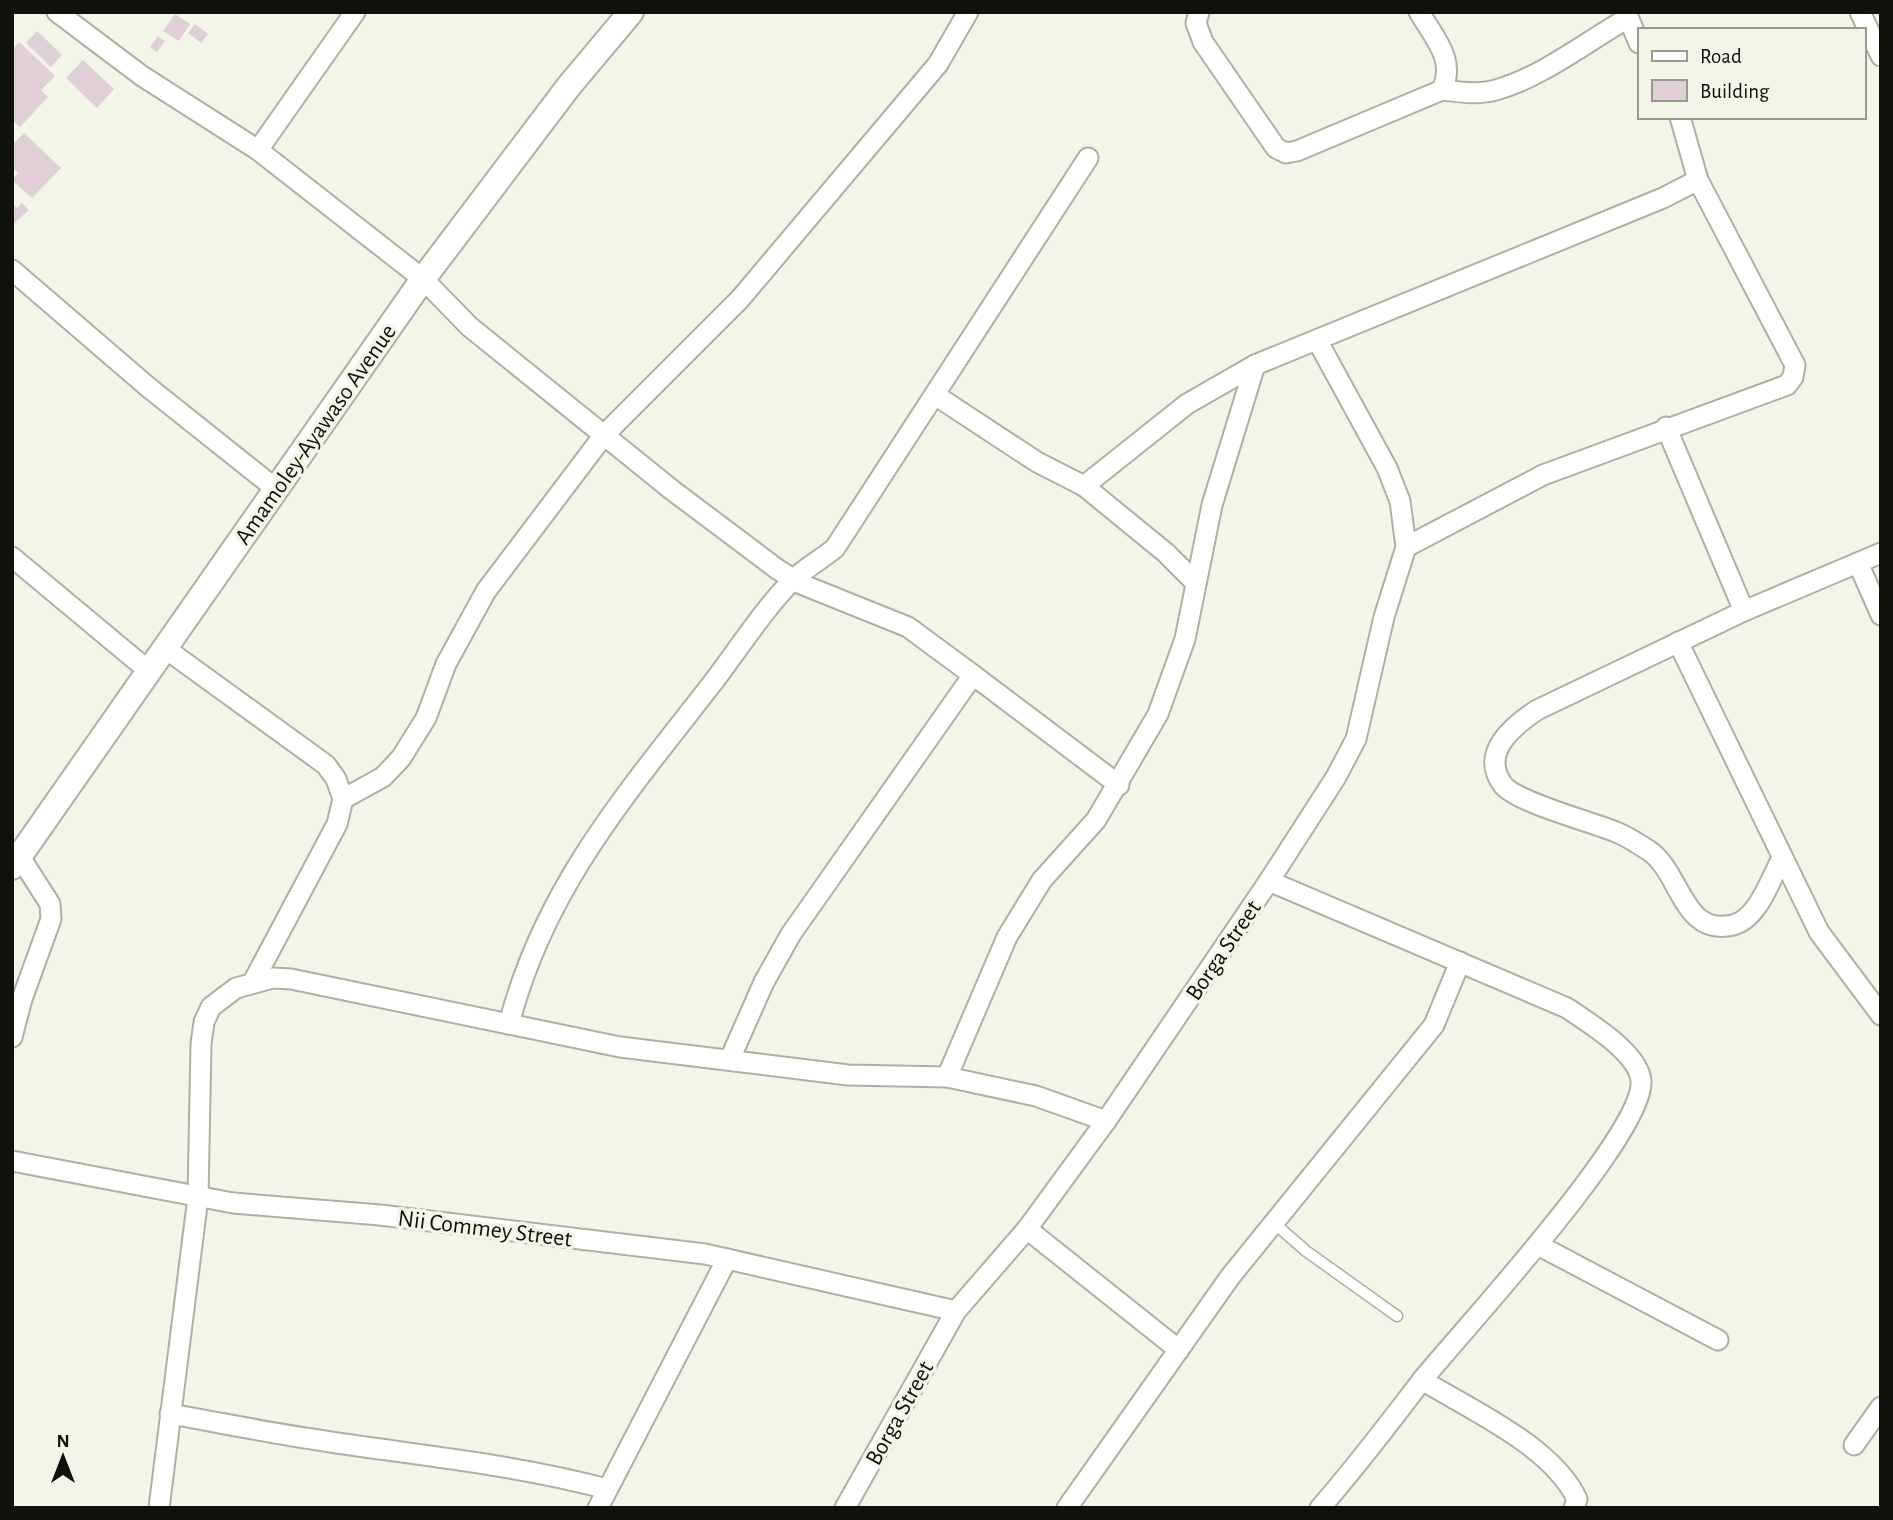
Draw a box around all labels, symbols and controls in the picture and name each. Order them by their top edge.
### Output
legend [1638,28,1865,119]
text: Road [1700,46,1742,67]
text: Building [1700,81,1770,102]
street label: Amamoley-Ayawaso Avenue [231,320,401,549]
street label: Borga Street [1182,896,1266,1005]
street label: Nii Commey Street [396,1206,574,1252]
street label: Borga Street [862,1357,938,1470]
north arrow [28,1422,98,1492]
text: N [56,1432,70,1451]

